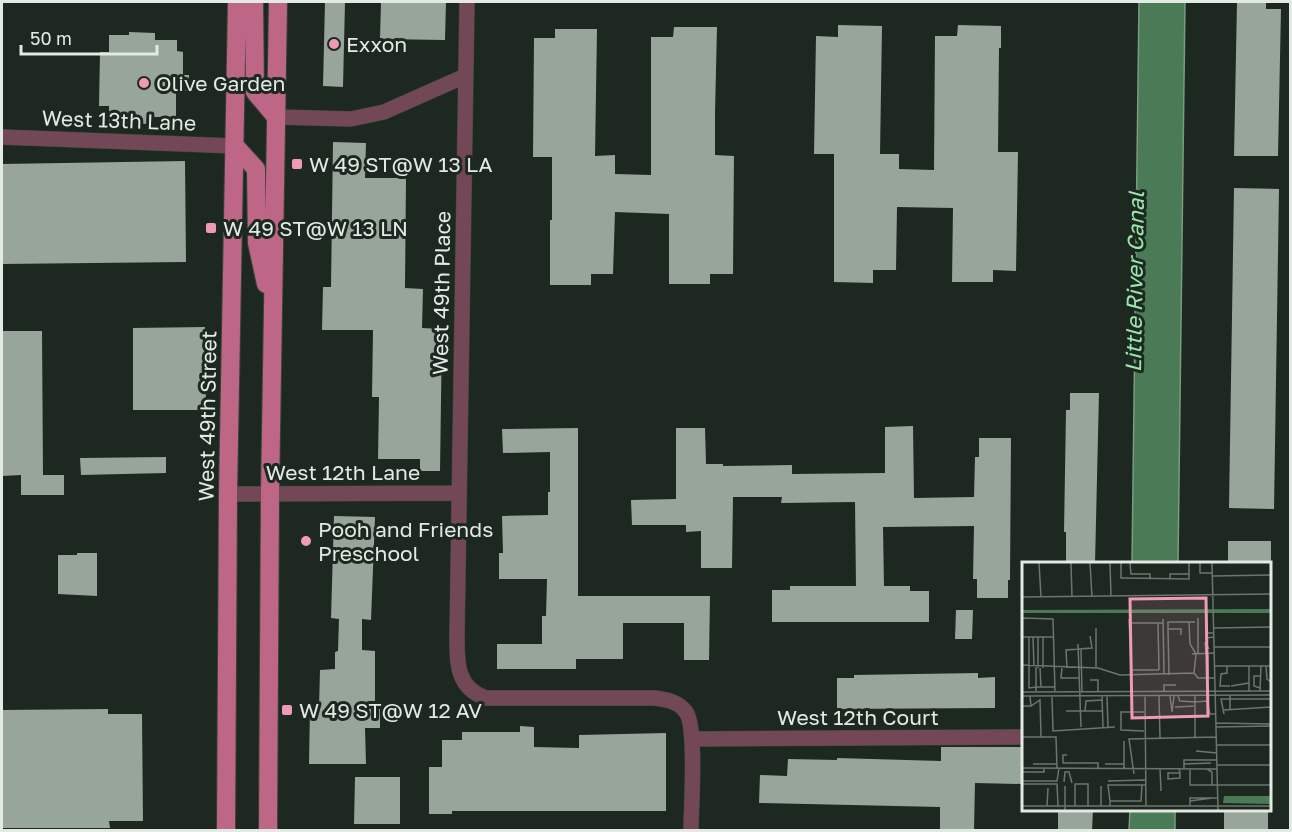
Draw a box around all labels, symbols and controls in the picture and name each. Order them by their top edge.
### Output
scale bar [21,18,158,56]
text: 50 m [30,27,72,49]
place label: Exxon [346,31,407,57]
marker: Exxon [327,37,341,51]
place label: Olive Garden [156,70,285,96]
marker: Olive Garden [137,76,151,90]
street label: West 13th Lane [41,104,197,136]
place label: W 49 ST@W 13 LA [309,151,493,177]
marker: W 49 ST@W 13 LA [290,157,304,171]
water label: Little River Canal [1119,190,1149,373]
street label: West 49th Place [427,211,455,375]
place label: W 49 ST@W 13 LN [223,215,408,241]
marker: W 49 ST@W 13 LN [204,221,218,235]
street label: West 49th Street [193,331,221,501]
street label: West 12th Lane [266,459,420,485]
place label: Pooh and Friends Preschool [318,516,493,566]
marker: Pooh and Friends Preschool [299,534,313,548]
inset map [1022,562,1271,811]
place label: W 49 ST@W 12 AV [299,697,482,723]
marker: W 49 ST@W 12 AV [280,703,294,717]
street label: West 12th Court [777,704,939,730]

